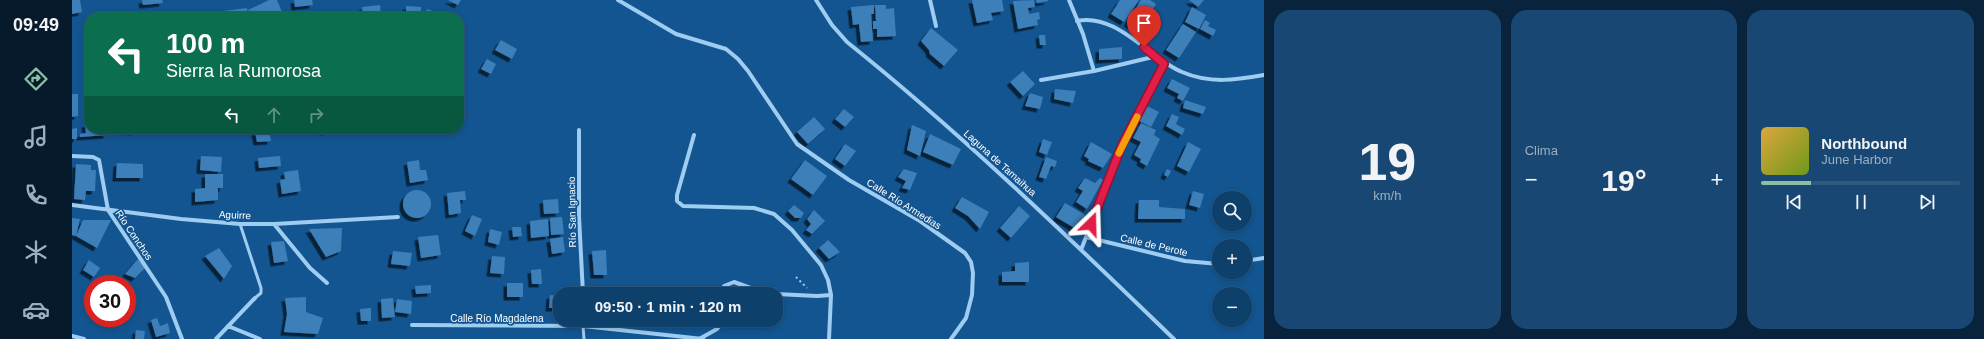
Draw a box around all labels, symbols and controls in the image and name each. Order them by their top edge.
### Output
pin [1127,6,1161,47]
icon: arrive [1133,12,1155,34]
text: 09:49 [13,15,59,35]
icon: left [100,28,152,80]
text: 100 m [166,28,245,59]
text: Sierra la Rumorosa [166,61,321,81]
icon: directions [22,65,50,93]
icon: left [221,104,243,126]
icon: ahead [263,104,285,126]
icon: right [305,104,327,126]
icon: music [22,123,50,151]
street label: Laguna de Tamaihua [962,128,1039,199]
text: 19 [1358,133,1416,191]
text: Northbound [1821,135,1907,152]
text: Clima [1525,143,1558,158]
text: June Harbor [1821,152,1893,167]
text: 19° [1601,164,1647,197]
text: − [1525,167,1538,192]
text: + [1710,167,1723,192]
street label: Río San Ignacio [566,176,578,248]
street label: Calle Río Armedias [865,177,943,231]
icon: phone [22,181,50,209]
text: km/h [1373,188,1401,203]
map controls [1212,191,1252,327]
button: search [1212,191,1252,231]
icon: previous [1783,191,1805,213]
icon: pause [1850,191,1872,213]
icon: next [1916,191,1938,213]
position arrow [1070,203,1112,245]
street label: Río Conchos [113,208,155,262]
street label: Aguirre [219,209,252,221]
street label: Calle de Perote [1119,232,1189,258]
icon: climate [22,238,50,266]
button: + [1212,239,1252,279]
speed limit sign: 30 [84,275,136,327]
button: − [1212,287,1252,327]
icon: car [22,296,50,324]
text: 09:50 · 1 min · 120 m [595,298,741,315]
street label: Calle Río Magdalena [450,313,544,324]

